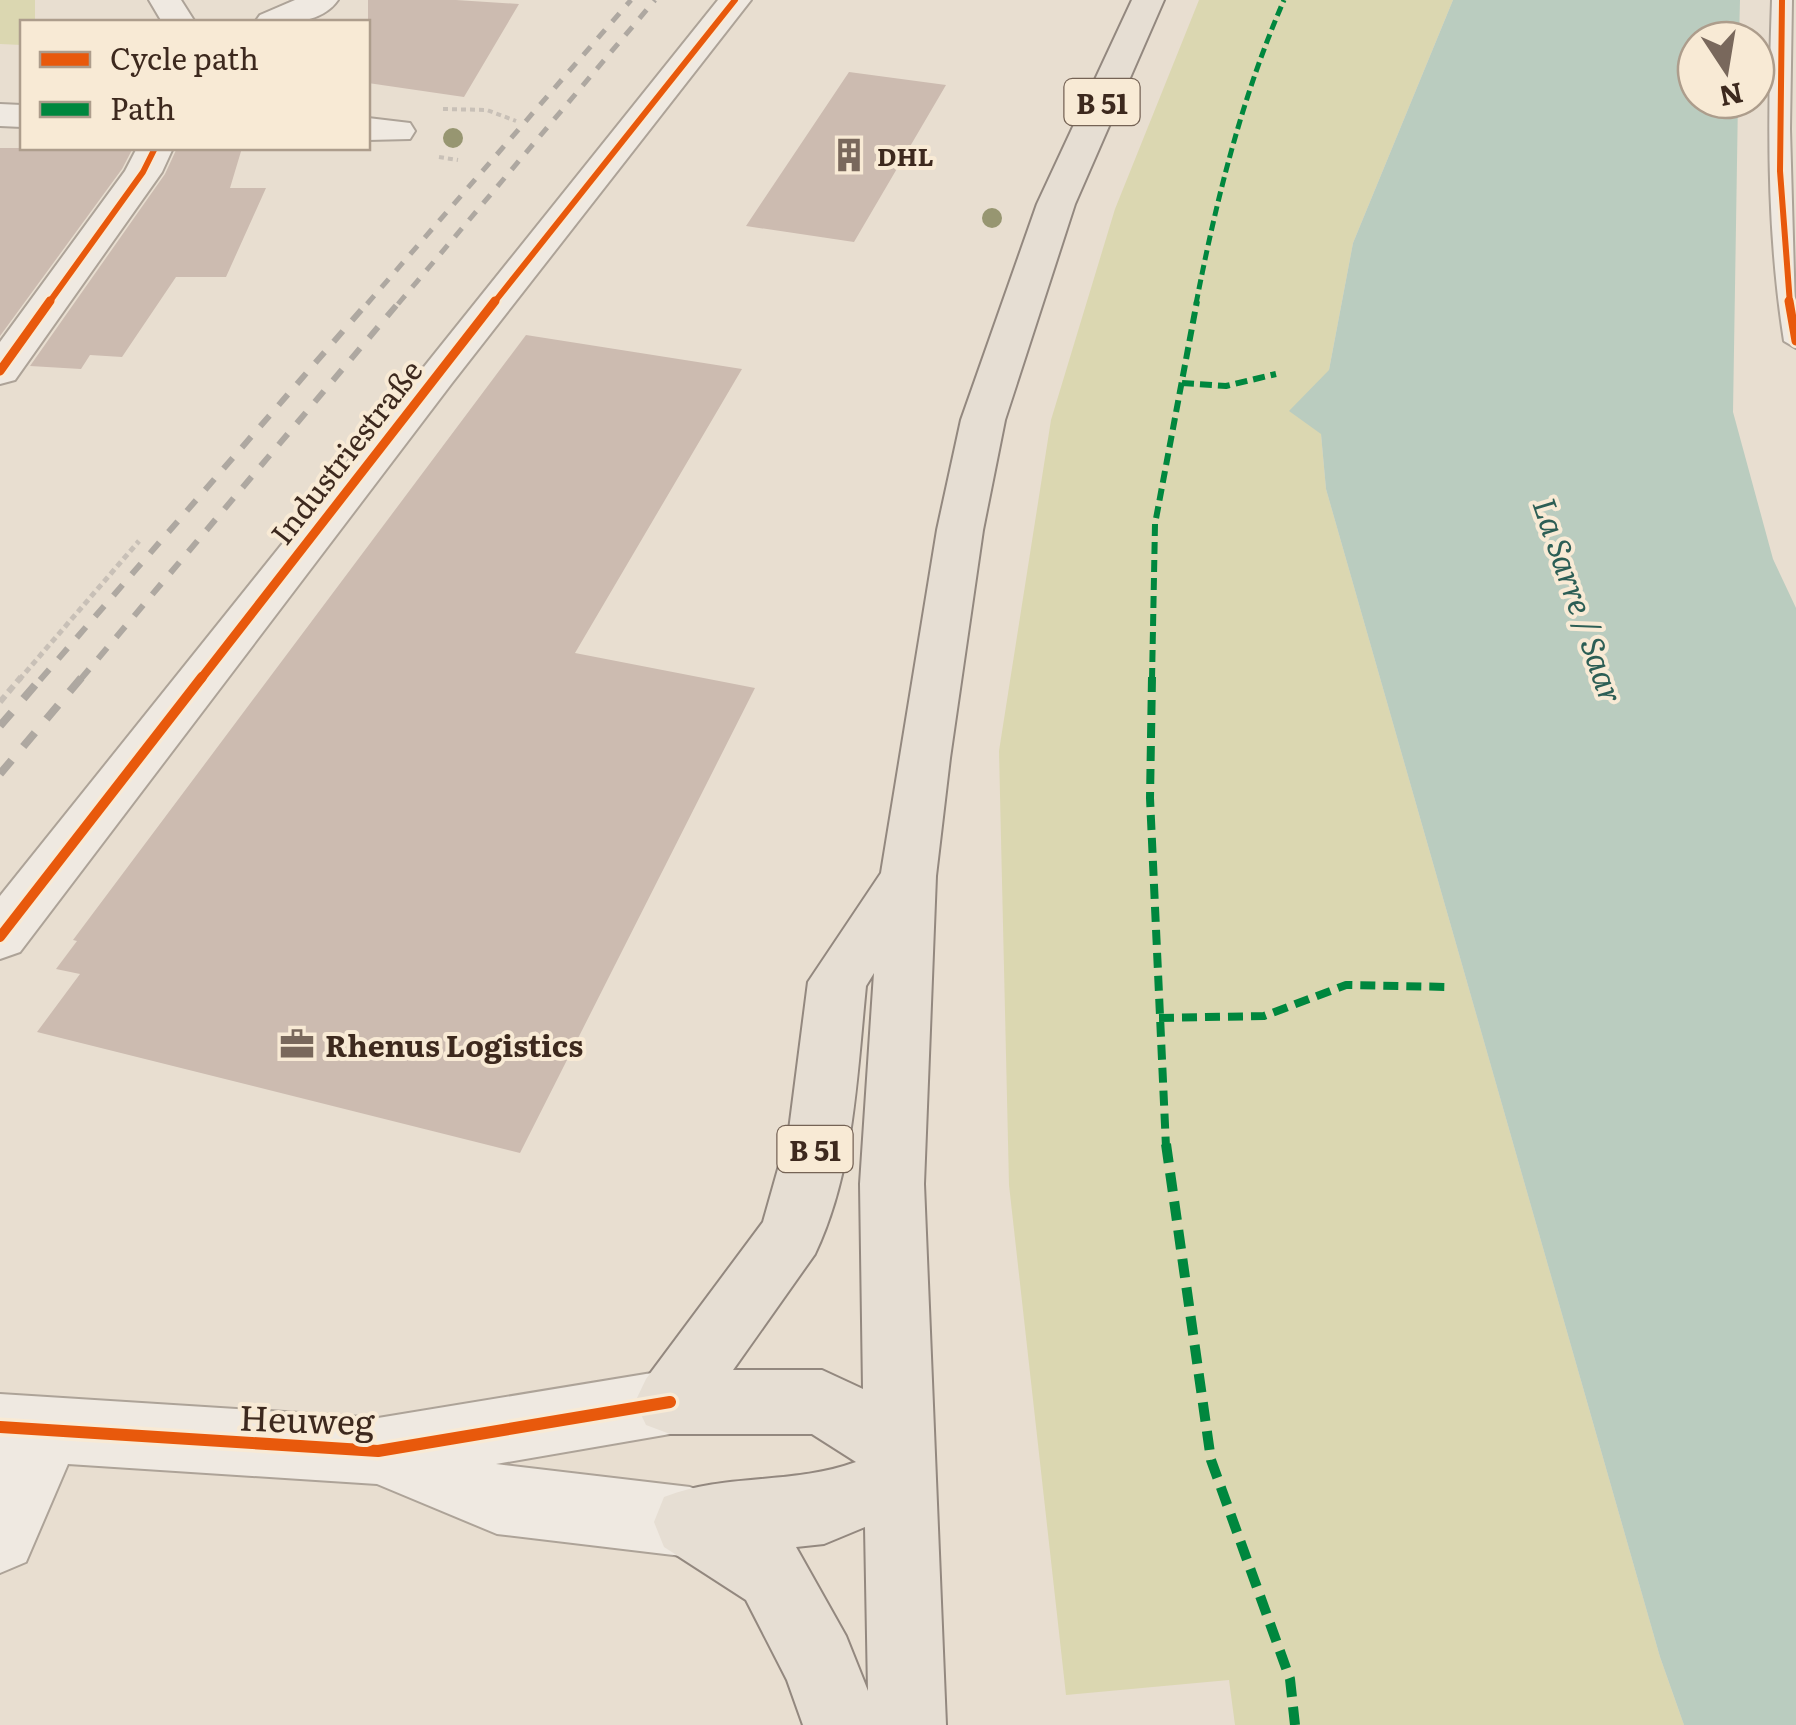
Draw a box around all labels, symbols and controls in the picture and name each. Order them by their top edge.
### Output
legend [20,20,370,150]
north arrow [1676,20,1776,120]
text: Cycle path [110,35,259,79]
text: N [1716,73,1747,119]
road number: B 51 [1064,79,1140,125]
text: Path [110,85,175,129]
building icon: DHL [830,136,868,174]
place label: DHL [877,137,934,174]
street label: Industriestraße [259,349,431,553]
water label: La Sarre / Saar [1522,491,1638,709]
place label: Rhenus Logistics [325,1022,583,1066]
office icon: Rhenus Logistics [278,1025,316,1063]
road number: B 51 [778,1126,852,1172]
street label: Heuweg [238,1390,376,1446]

